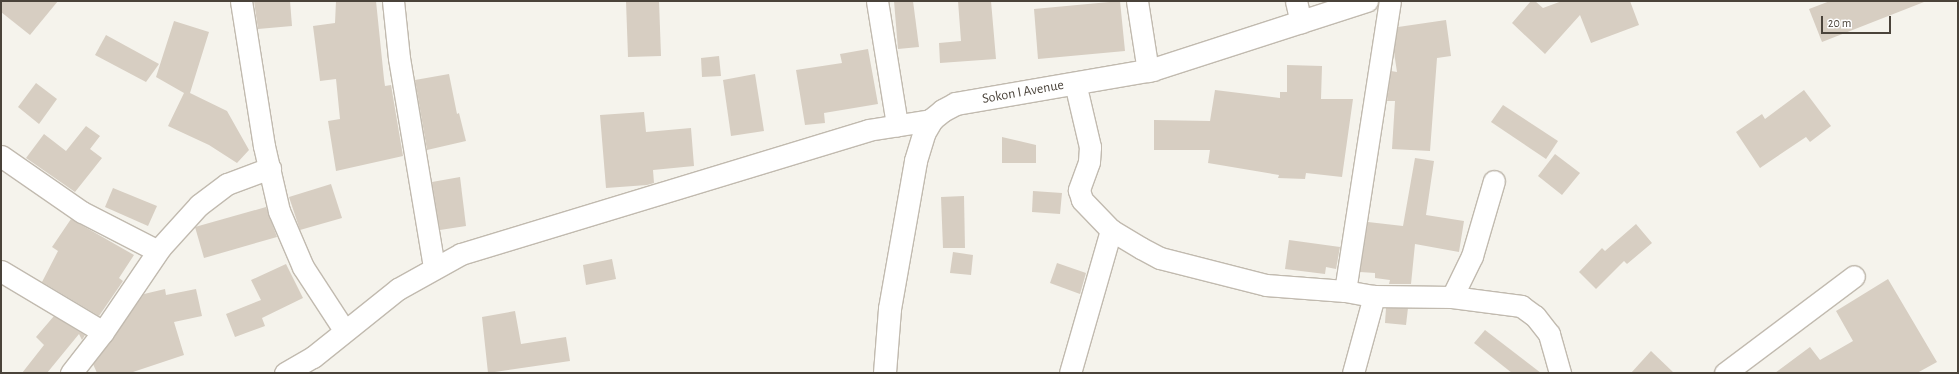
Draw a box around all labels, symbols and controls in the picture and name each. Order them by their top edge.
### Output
scale bar [1823,8,1893,34]
text: 20 m [1828,17,1851,29]
street label: Sokon I Avenue [981,77,1065,107]

